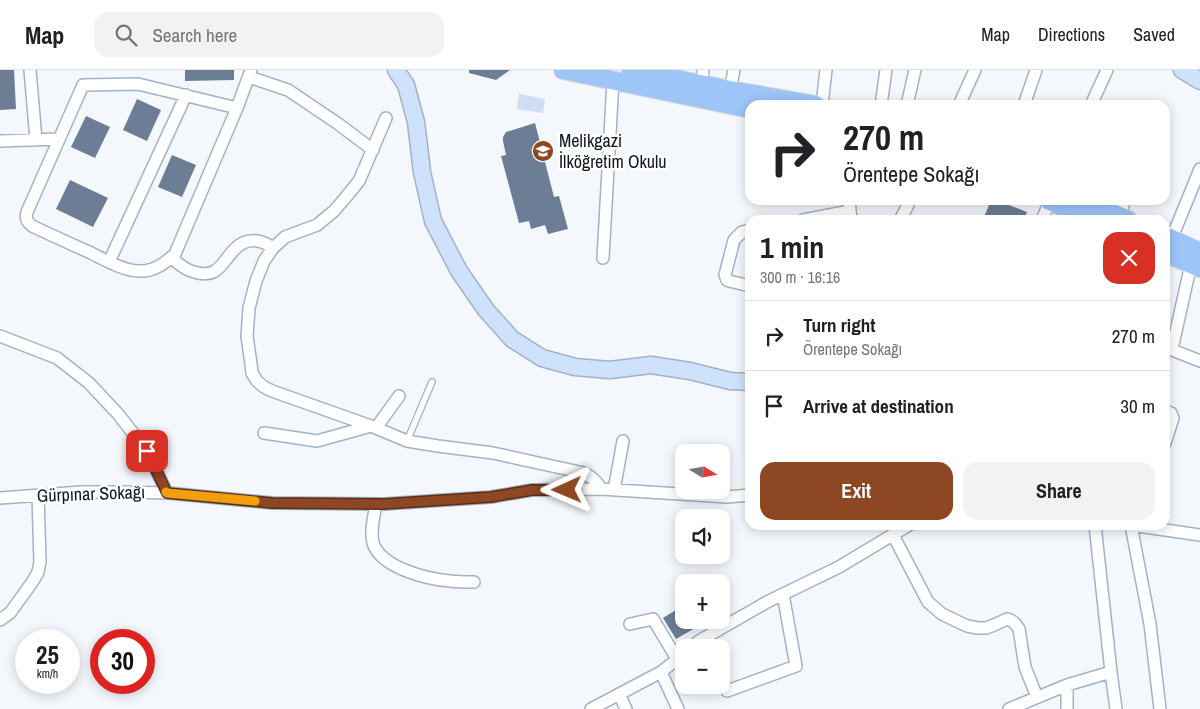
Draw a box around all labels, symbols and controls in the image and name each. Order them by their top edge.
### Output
search box [94,12,444,57]
text: Map [25,19,64,51]
icon: search [112,21,140,49]
text: Search here [152,22,237,48]
text: Map [981,22,1010,47]
text: Directions [1038,22,1105,47]
text: Saved [1133,22,1175,47]
text: 270 m [843,114,924,161]
icon: right [760,120,825,185]
place label: Melikgazi İlköğretim Okulu [559,128,666,174]
school or university icon: Melikgazi İlköğretim Okulu [531,139,555,163]
text: Örentepe Sokağı [843,159,979,189]
text: 1 min [760,227,824,267]
button: close [1103,232,1155,284]
text: 300 m · 16:16 [760,266,840,288]
text: Turn right [803,312,875,338]
icon: right [760,322,788,350]
text: 270 m [1112,323,1155,349]
text: Örentepe Sokağı [803,338,902,360]
icon: arrive [760,392,788,420]
text: Arrive at destination [803,393,954,419]
text: 30 m [1120,393,1155,419]
pin [126,430,168,472]
icon: arrive [133,437,161,465]
north arrow [675,444,730,499]
map controls [675,444,730,694]
button: Exit [760,462,953,520]
button: Share [963,462,1155,520]
position arrow [540,463,592,515]
street label: Gürpınar Sokağı [36,479,146,508]
button: sound [675,509,730,564]
button: + [675,574,730,629]
speed limit sign: 30 [90,629,155,694]
text: 25 [36,638,59,672]
button: − [675,639,730,694]
text: km/h [37,666,58,682]

